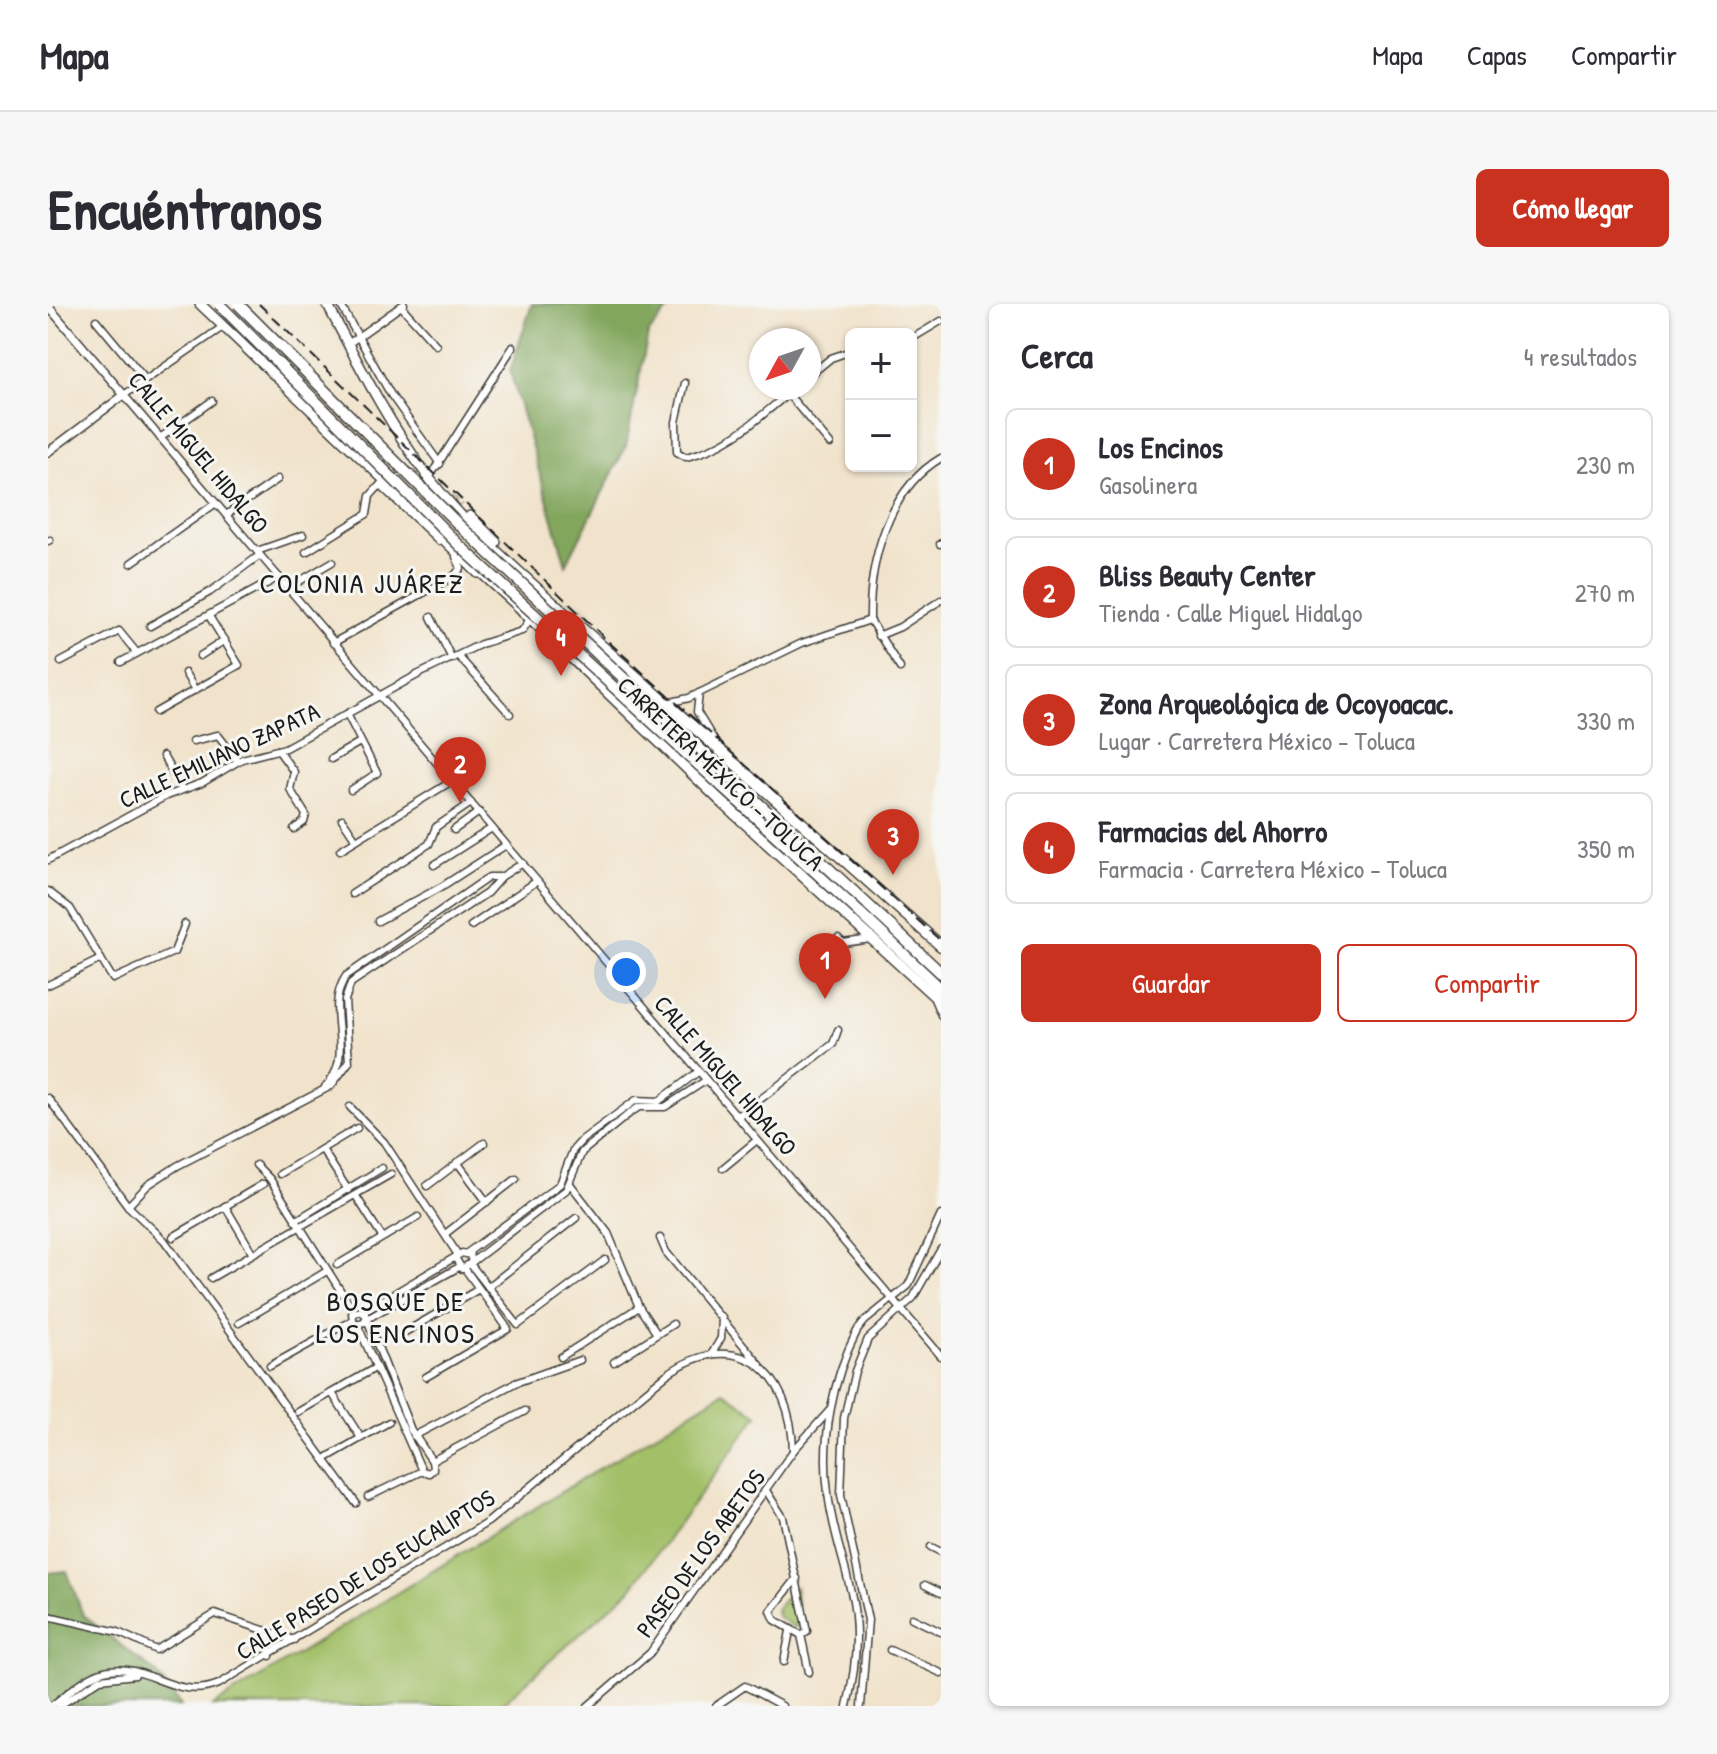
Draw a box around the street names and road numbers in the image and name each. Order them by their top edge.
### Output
street label: CALLE MIGUEL HIDALGO [122,364,276,540]
street label: CARRETERA MÉXICO - TOLUCA [611,669,831,877]
street label: CALLE EMILIANO ZAPATA [114,694,325,815]
street label: CALLE MIGUEL HIDALGO [648,988,804,1162]
street label: PASEO DE LOS ABETOS [628,1463,772,1643]
street label: CALLE PASEO DE LOS EUCALIPTOS [230,1481,500,1667]

